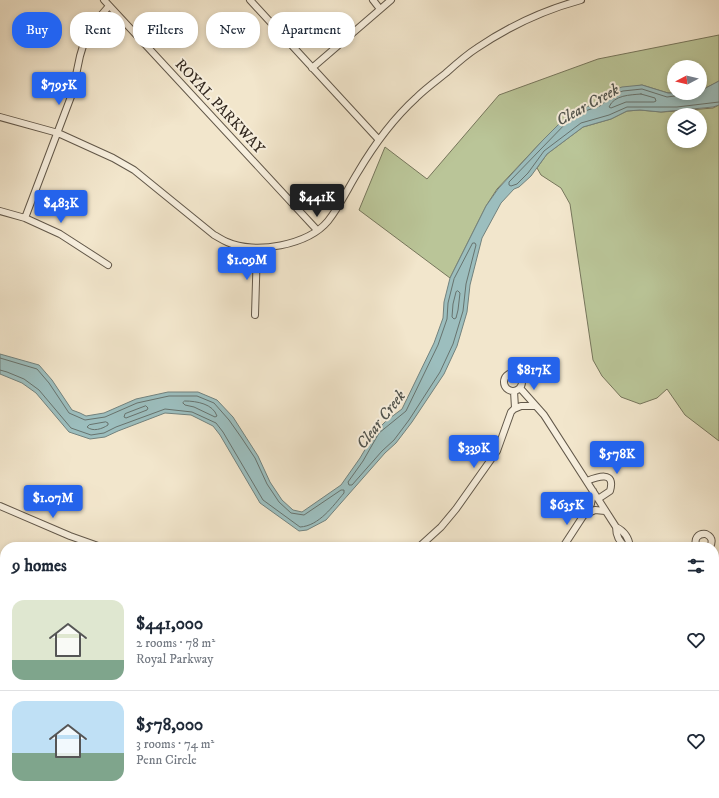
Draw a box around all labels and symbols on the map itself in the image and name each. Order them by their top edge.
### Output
street label: ROYAL PARKWAY [171,55,269,158]
north arrow [667,60,707,100]
pin: $795K [31,72,87,106]
water label: Clear Creek [552,79,623,130]
pin: $441K [289,184,345,218]
pin: $483K [33,190,89,224]
pin: $1.09M [214,247,280,281]
pin: $817K [506,357,562,391]
water label: Clear Creek [352,386,410,453]
pin: $339K [446,435,502,469]
pin: $578K [589,441,645,475]
pin: $1.07M [20,485,86,519]
pin: $635K [539,492,595,526]

